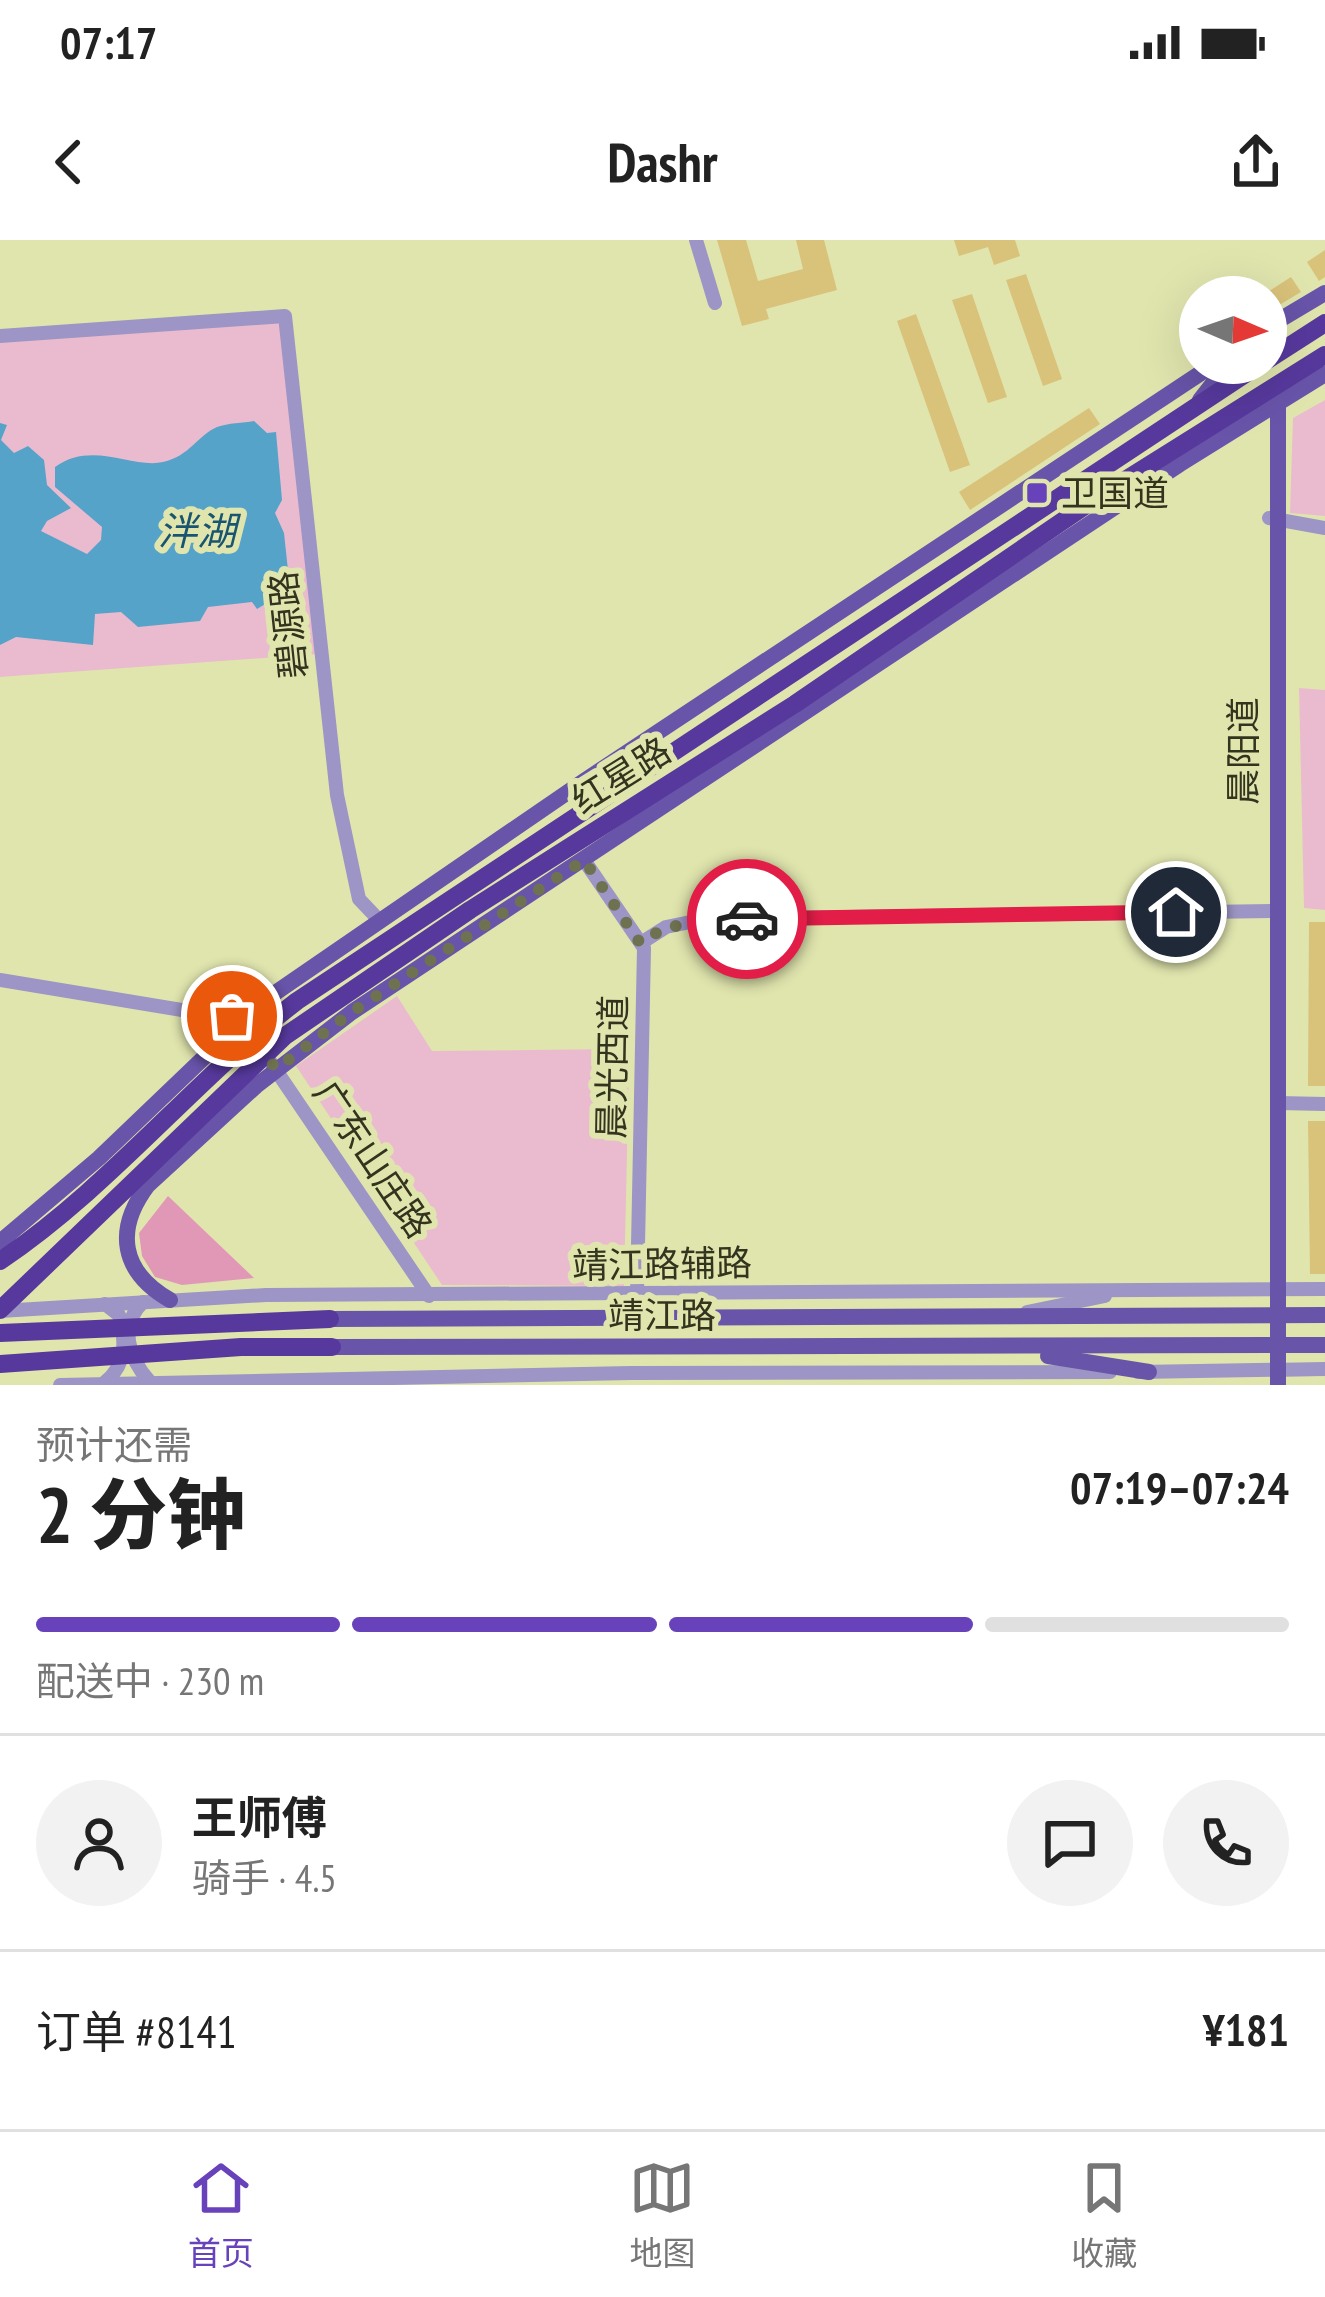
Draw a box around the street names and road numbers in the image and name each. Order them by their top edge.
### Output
street label: 碧源路 [258,569,317,681]
street label: 晨阳道 [1219,697,1266,805]
street label: 红星路 [562,726,679,823]
street label: 晨光西道 [587,995,636,1139]
street label: 广东山庄路 [304,1071,443,1246]
street label: 靖江路辅路 [572,1238,752,1289]
street label: 靖江路 [608,1291,716,1338]

